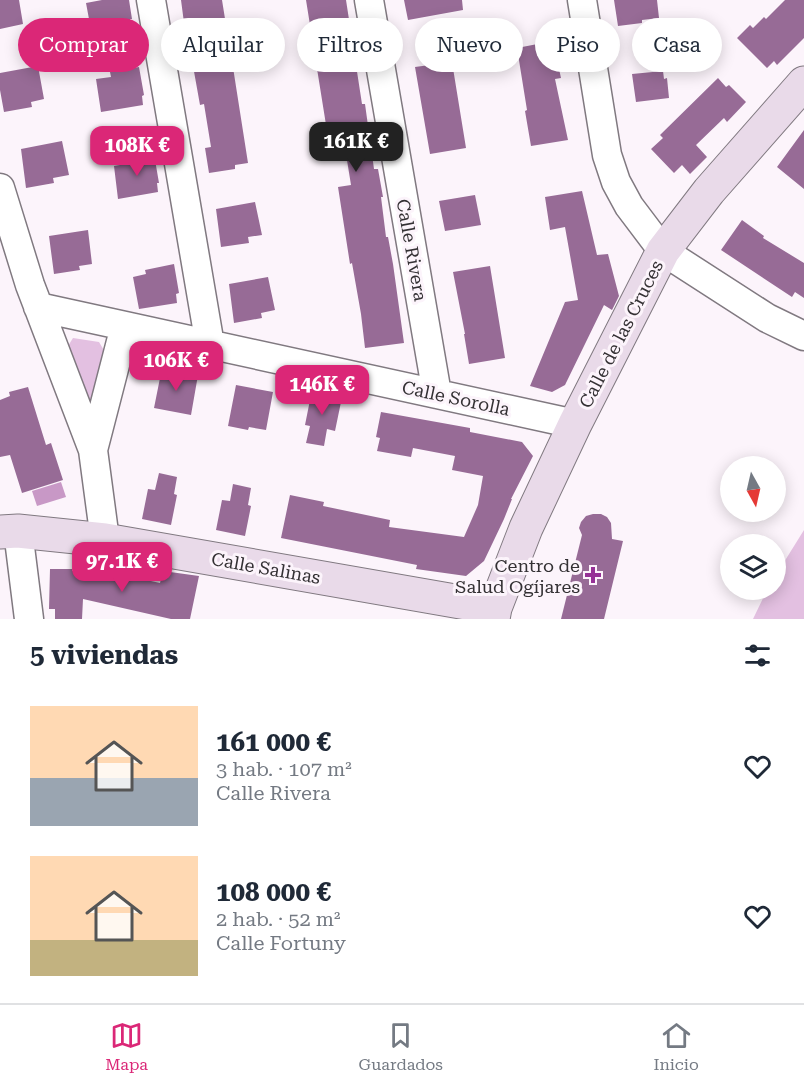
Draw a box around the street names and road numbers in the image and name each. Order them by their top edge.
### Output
street label: Calle Rivera [393,197,431,303]
street label: Calle de las Cruces [575,257,667,411]
street label: Calle Sorolla [400,376,512,420]
street label: Calle Salinas [210,548,322,588]

